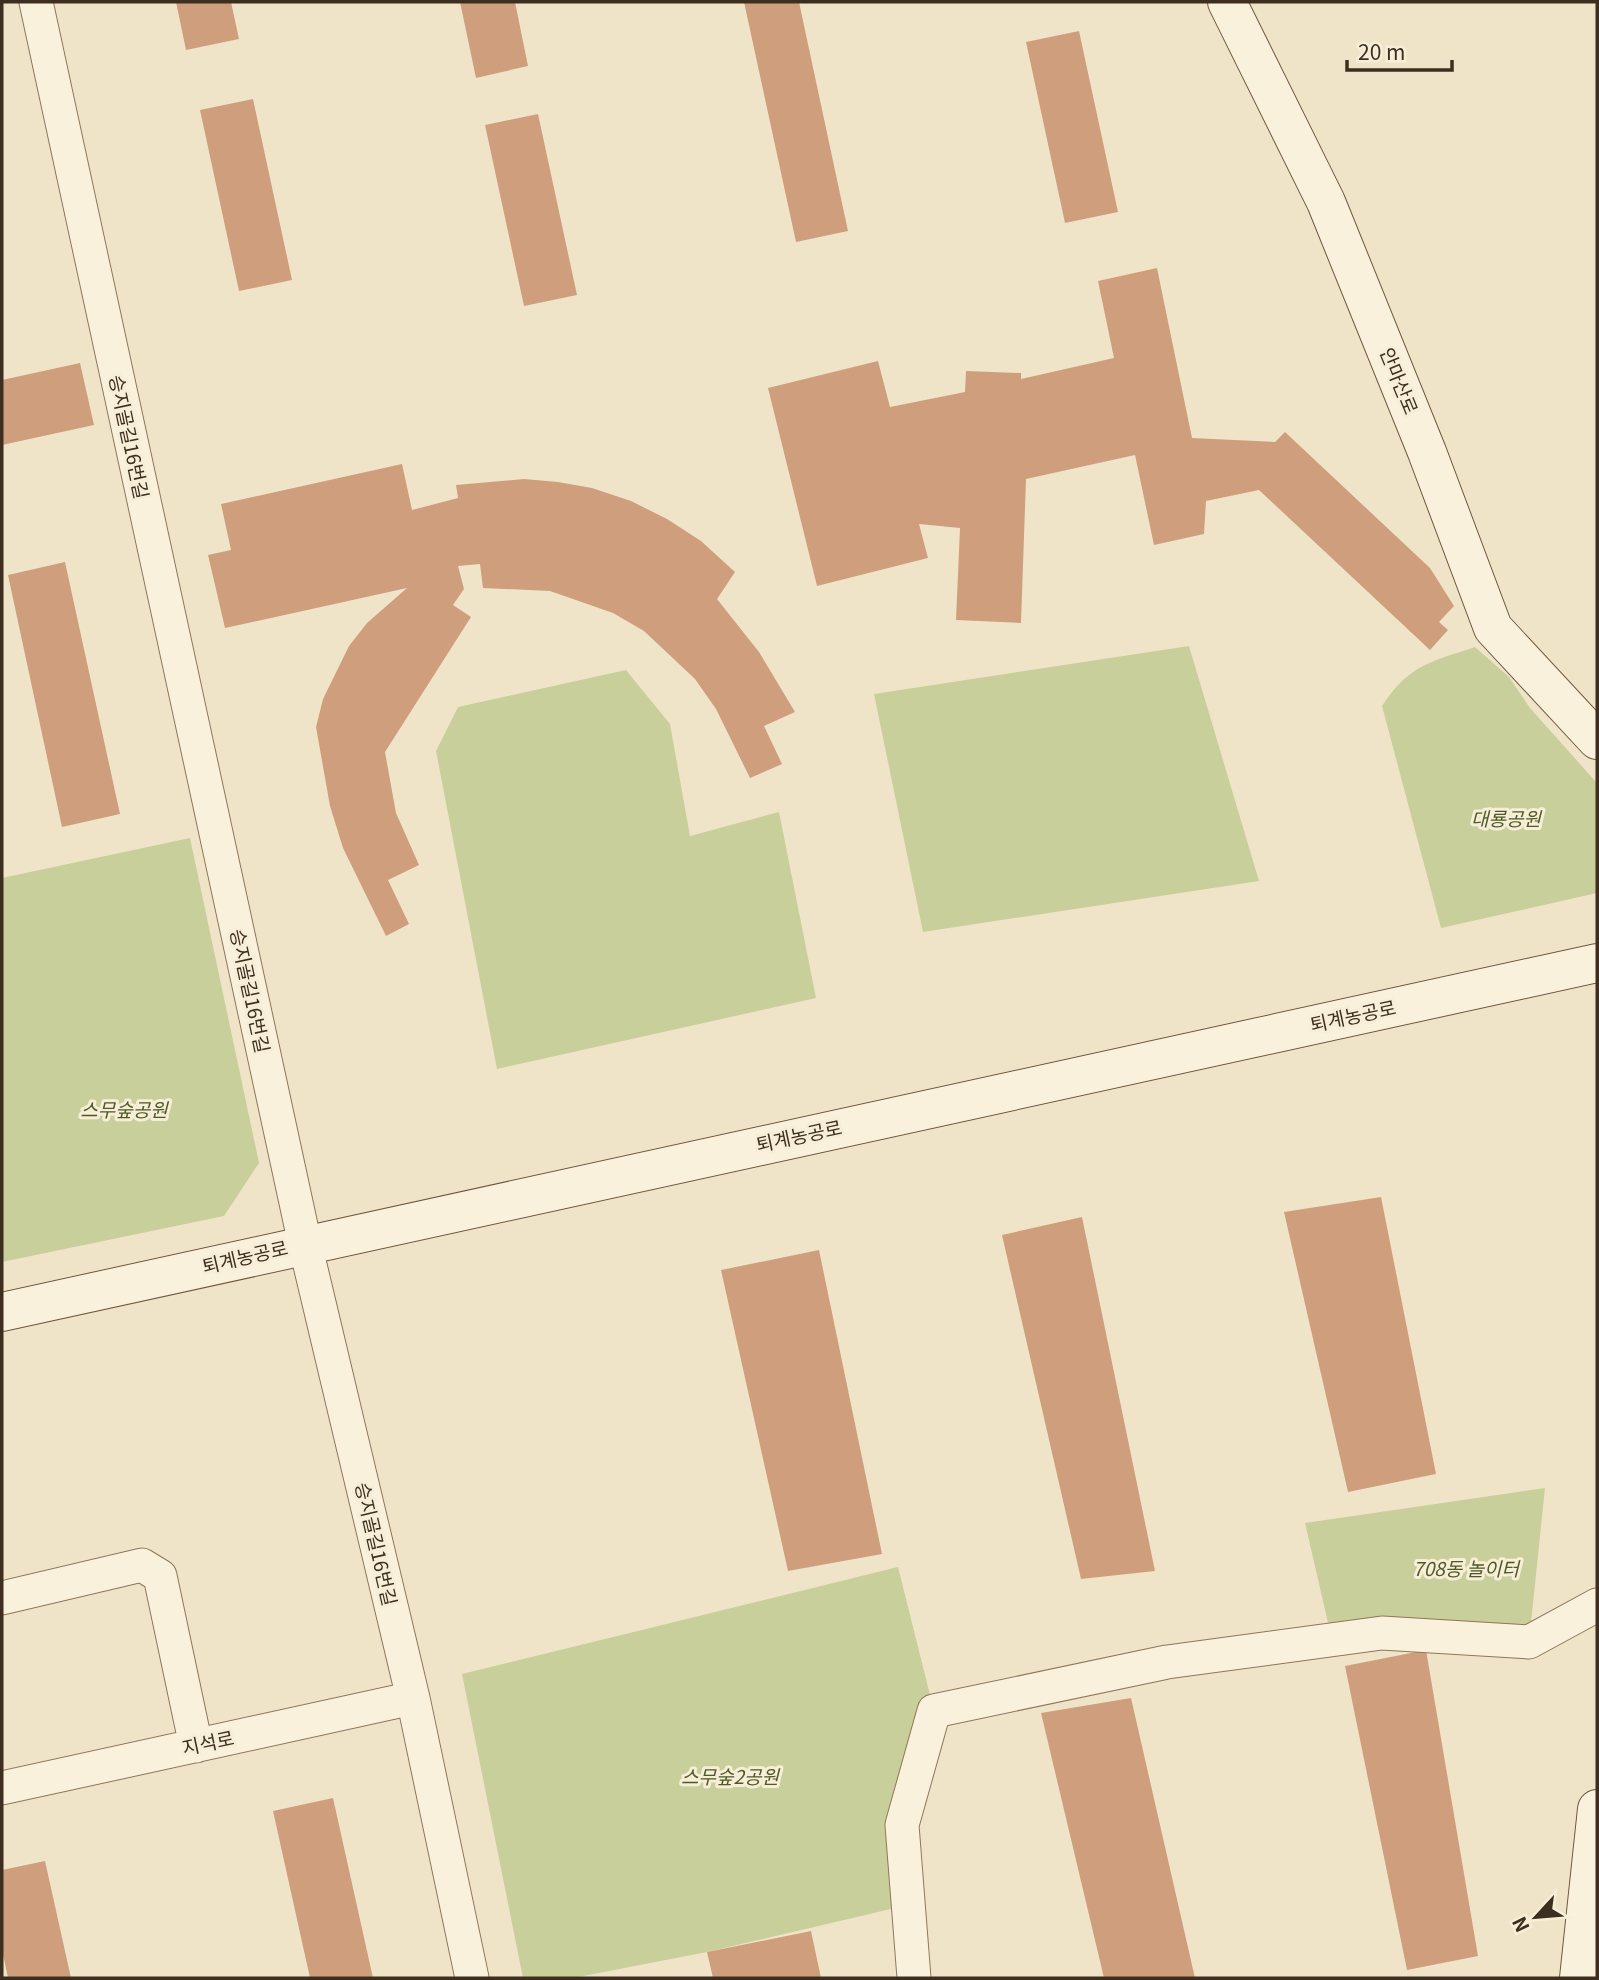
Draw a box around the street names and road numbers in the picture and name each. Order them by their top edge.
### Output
street label: 안마산로 [1375,343,1426,418]
street label: 승지골길16번길 [104,372,157,501]
street label: 승지골길16번길 [225,926,278,1055]
street label: 퇴계농공로 [1307,992,1398,1037]
street label: 퇴계농공로 [753,1112,844,1157]
street label: 퇴계농공로 [199,1233,290,1279]
street label: 승지골길16번길 [350,1479,405,1608]
street label: 지석로 [179,1723,236,1760]

